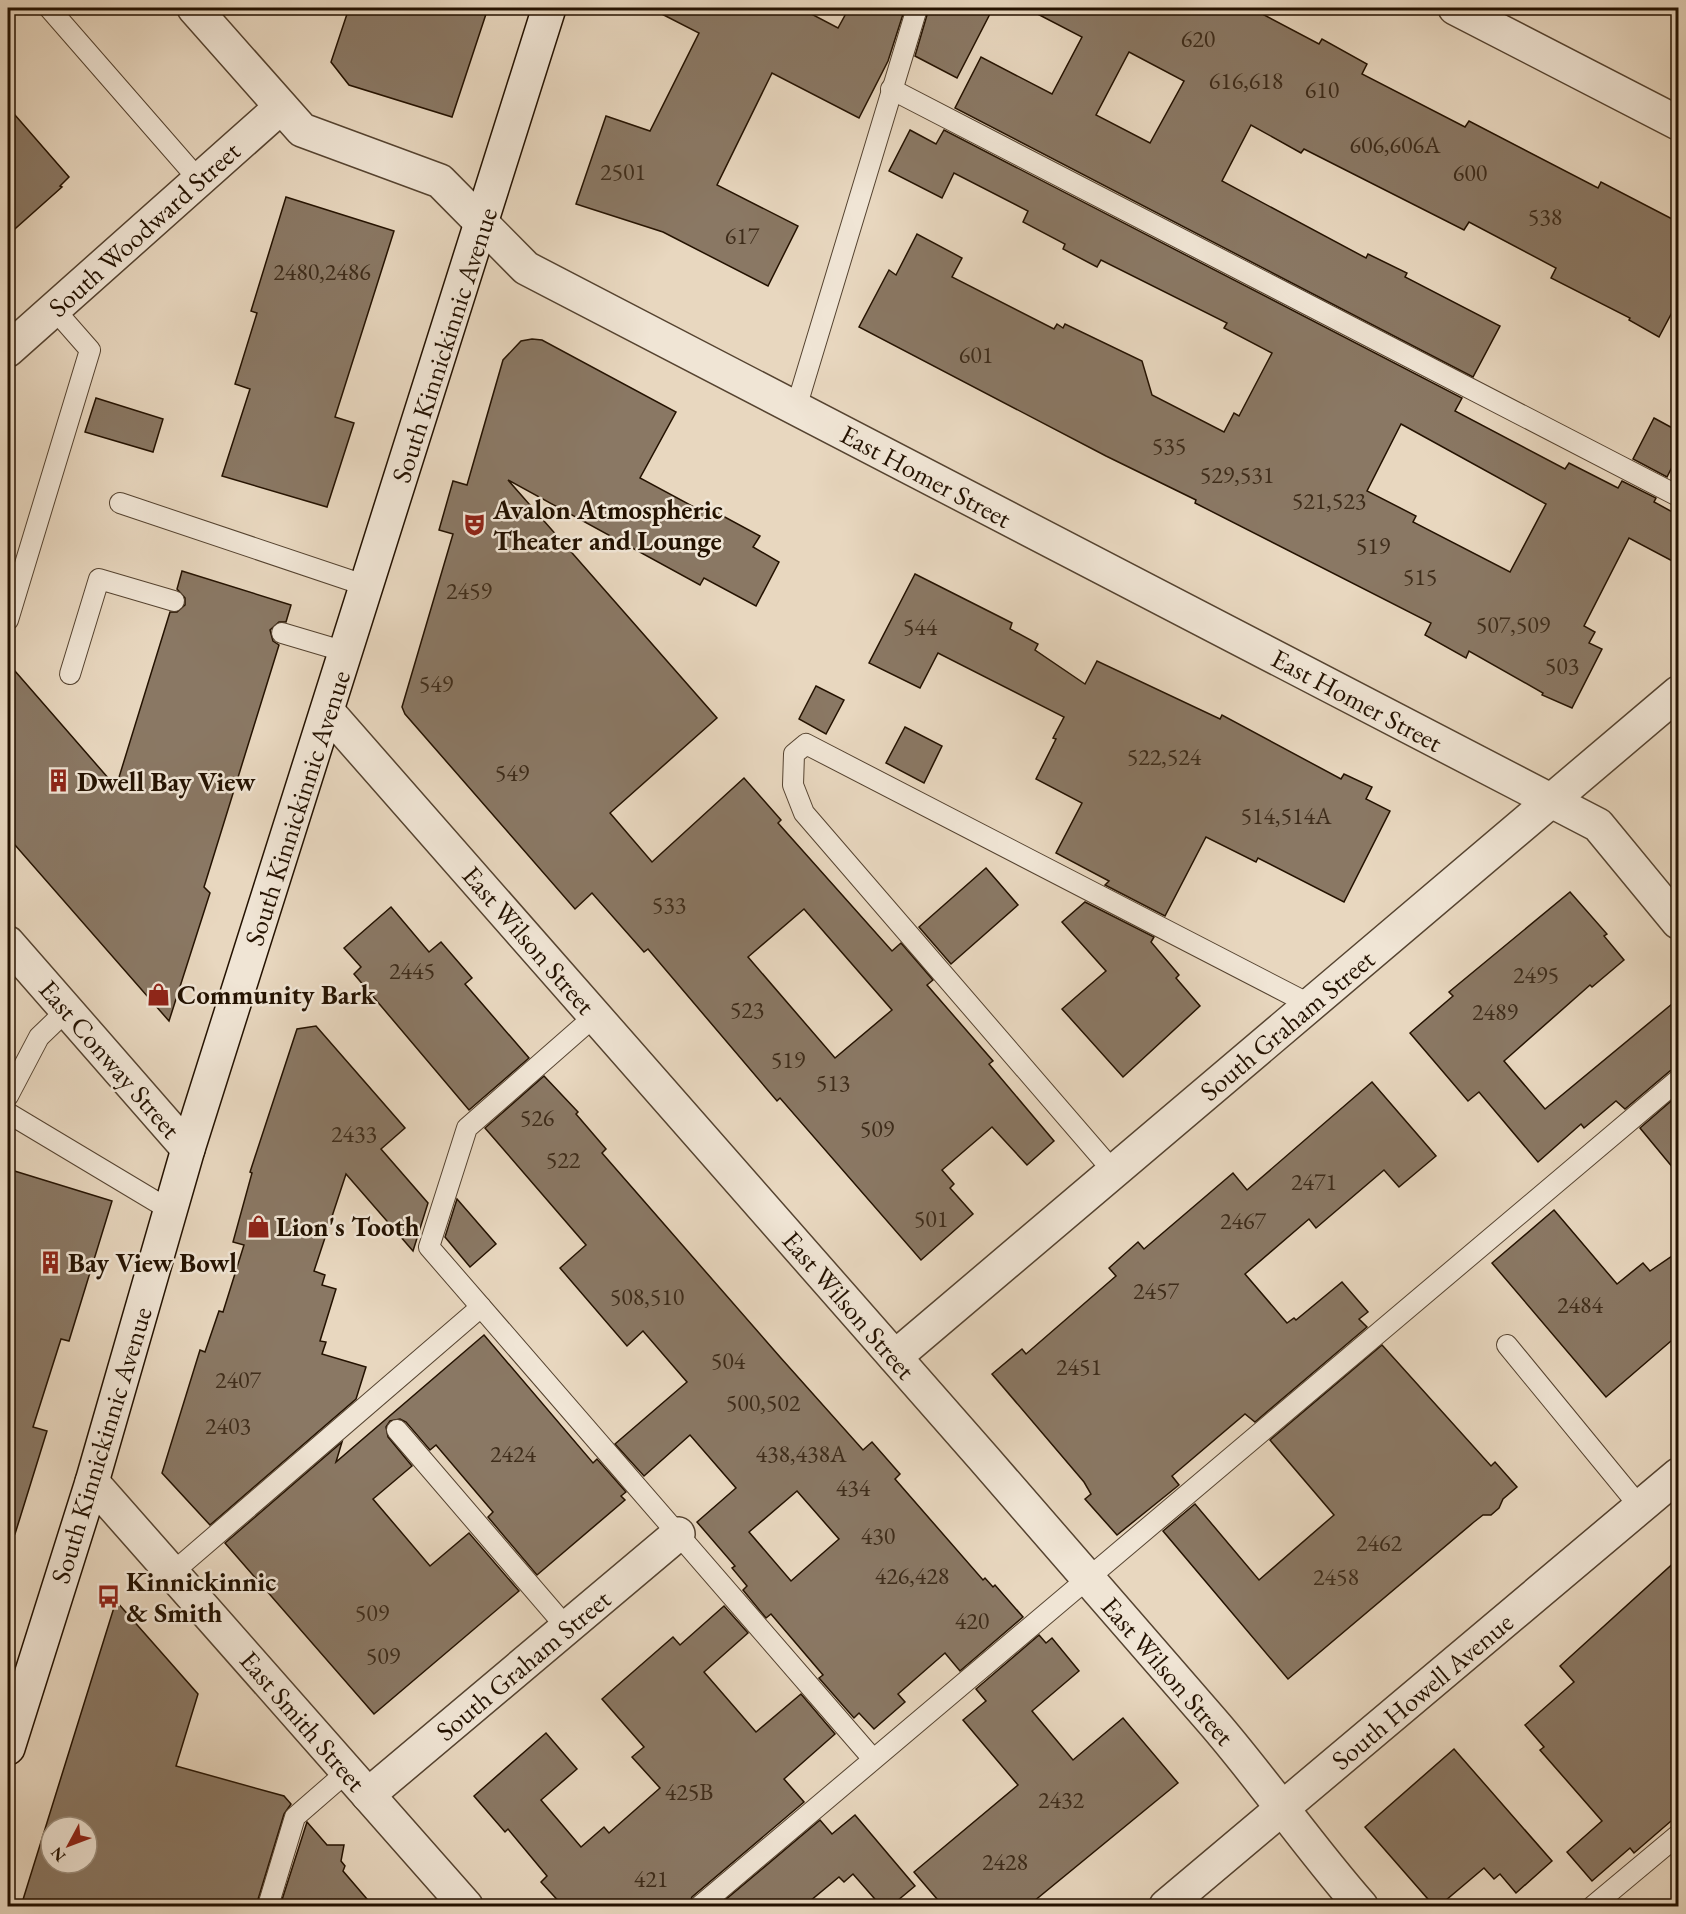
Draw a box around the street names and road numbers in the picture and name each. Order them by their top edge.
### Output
street label: South Woodward Street [41,133,248,325]
street label: South Kinnickinnic Avenue [383,203,505,487]
street label: East Homer Street [835,416,1018,536]
street label: East Homer Street [1266,640,1449,760]
street label: South Kinnickinnic Avenue [236,666,358,950]
street label: East Wilson Street [455,858,604,1022]
street label: South Graham Street [1192,941,1382,1108]
street label: East Conway Street [31,972,189,1146]
street label: East Wilson Street [775,1223,924,1387]
street label: South Kinnickinnic Avenue [42,1302,160,1588]
street label: South Graham Street [428,1581,618,1748]
street label: East Wilson Street [1094,1589,1243,1753]
street label: South Howell Avenue [1324,1605,1520,1777]
street label: East Smith Street [232,1643,374,1799]

